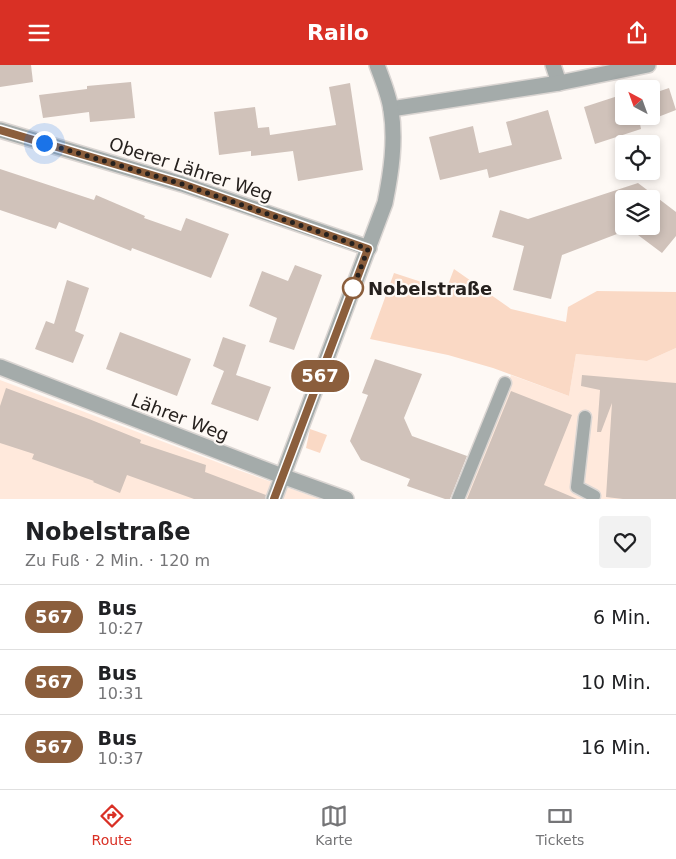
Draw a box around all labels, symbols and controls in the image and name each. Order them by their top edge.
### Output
icon: menu [25,19,53,47]
icon: share [623,19,651,47]
text: Railo [307,20,369,45]
north arrow [615,80,660,125]
map controls [615,80,660,235]
your location [32,131,57,156]
street label: Oberer Lährer Weg [107,133,275,205]
button: locate [615,135,660,180]
button: layers [615,190,660,235]
marker: Nobelstraße [342,277,364,299]
place label: Nobelstraße [368,278,492,299]
line badge: 567 [291,360,349,392]
text: 567 [301,365,339,386]
street label: Lährer Weg [128,389,232,445]
button: heart [599,516,651,568]
text: Nobelstraße [25,518,191,546]
text: Zu Fuß · 2 Min. · 120 m [25,551,210,570]
text: Bus [98,597,137,619]
text: 567 [35,606,73,627]
text: 6 Min. [593,606,651,628]
text: 10:27 [98,619,144,638]
text: Bus [98,662,137,684]
text: 567 [35,671,73,692]
text: 10 Min. [581,671,651,693]
text: 10:31 [98,684,144,703]
text: Bus [98,727,137,749]
text: 567 [35,736,73,757]
text: 16 Min. [581,736,651,758]
text: 10:37 [98,749,144,768]
tab: Route [92,802,132,848]
tab: Karte [315,802,353,848]
tab: Tickets [536,802,584,848]

